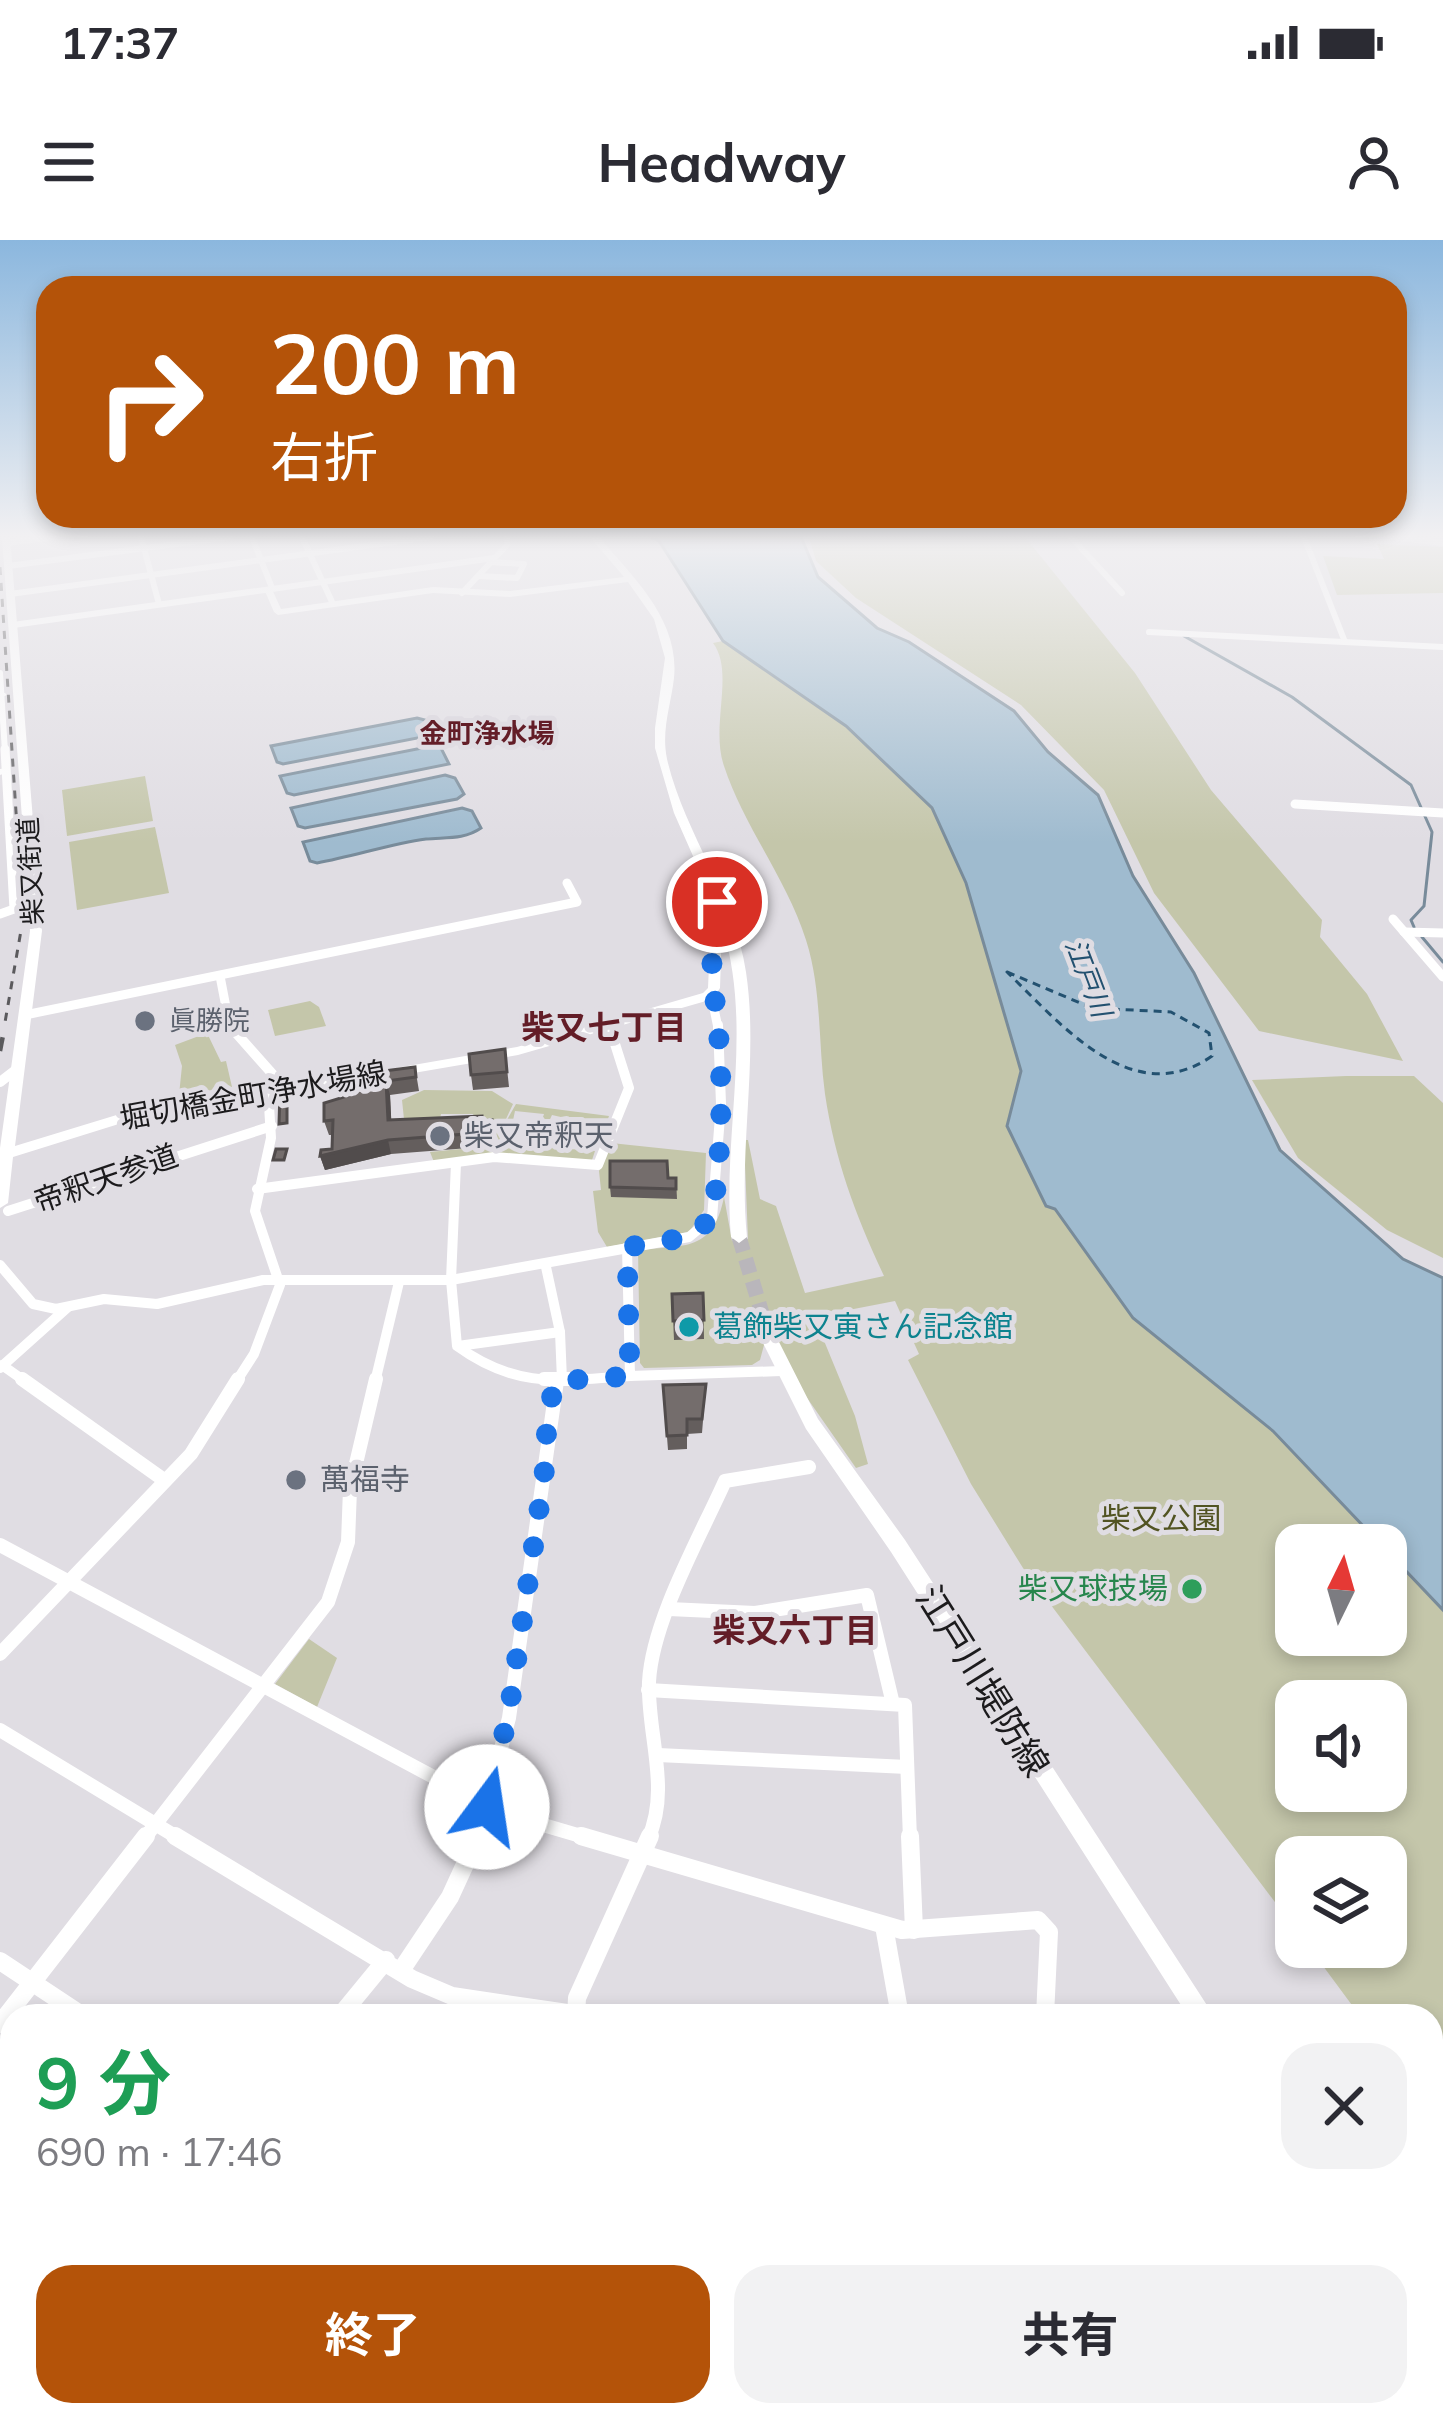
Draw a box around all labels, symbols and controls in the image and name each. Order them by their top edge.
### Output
text: 17:37 [60,14,179,70]
text: Headway [597,128,846,196]
icon: menu [36,129,102,195]
icon: person [1341,129,1407,195]
text: 200 m [270,310,520,415]
icon: right [72,324,228,480]
text: 右折 [270,423,378,491]
district label: 金町浄水場 [420,716,555,750]
street label: 柴又街道 [10,816,50,926]
pin [666,851,768,953]
icon: arrive [684,869,750,935]
water label: 江戸川 [1059,934,1120,1024]
place label: 眞勝院 [169,1003,250,1037]
district label: 柴又七丁目 [522,1006,687,1047]
marker: 眞勝院 [132,1008,158,1034]
street label: 堀切橋金町浄水場線 [117,1053,389,1137]
place label: 柴又帝釈天 [464,1116,614,1154]
marker: 柴又帝釈天 [427,1123,453,1149]
street label: 帝釈天参道 [29,1136,183,1220]
place label: 葛飾柴又寅さん記念館 [713,1307,1013,1345]
marker: 葛飾柴又寅さん記念館 [676,1314,702,1340]
place label: 萬福寺 [320,1460,410,1498]
marker: 萬福寺 [283,1467,309,1493]
park label: 柴又公園 [1101,1499,1221,1537]
north arrow [1275,1524,1407,1656]
map controls [1275,1524,1407,1968]
place label: 柴又球技場 [1018,1569,1168,1607]
marker: 柴又球技場 [1179,1576,1205,1602]
street label: 江戸川堤防線 [907,1577,1060,1784]
district label: 柴又六丁目 [713,1609,878,1650]
button: sound [1275,1680,1407,1812]
position arrow [424,1744,550,1870]
button: layers [1275,1836,1407,1968]
text: 9 分 [36,2037,171,2127]
button: close [1281,2043,1407,2169]
text: 690 m · 17:46 [36,2127,282,2176]
button: 終了 [36,2265,710,2403]
button: 共有 [734,2265,1407,2403]

